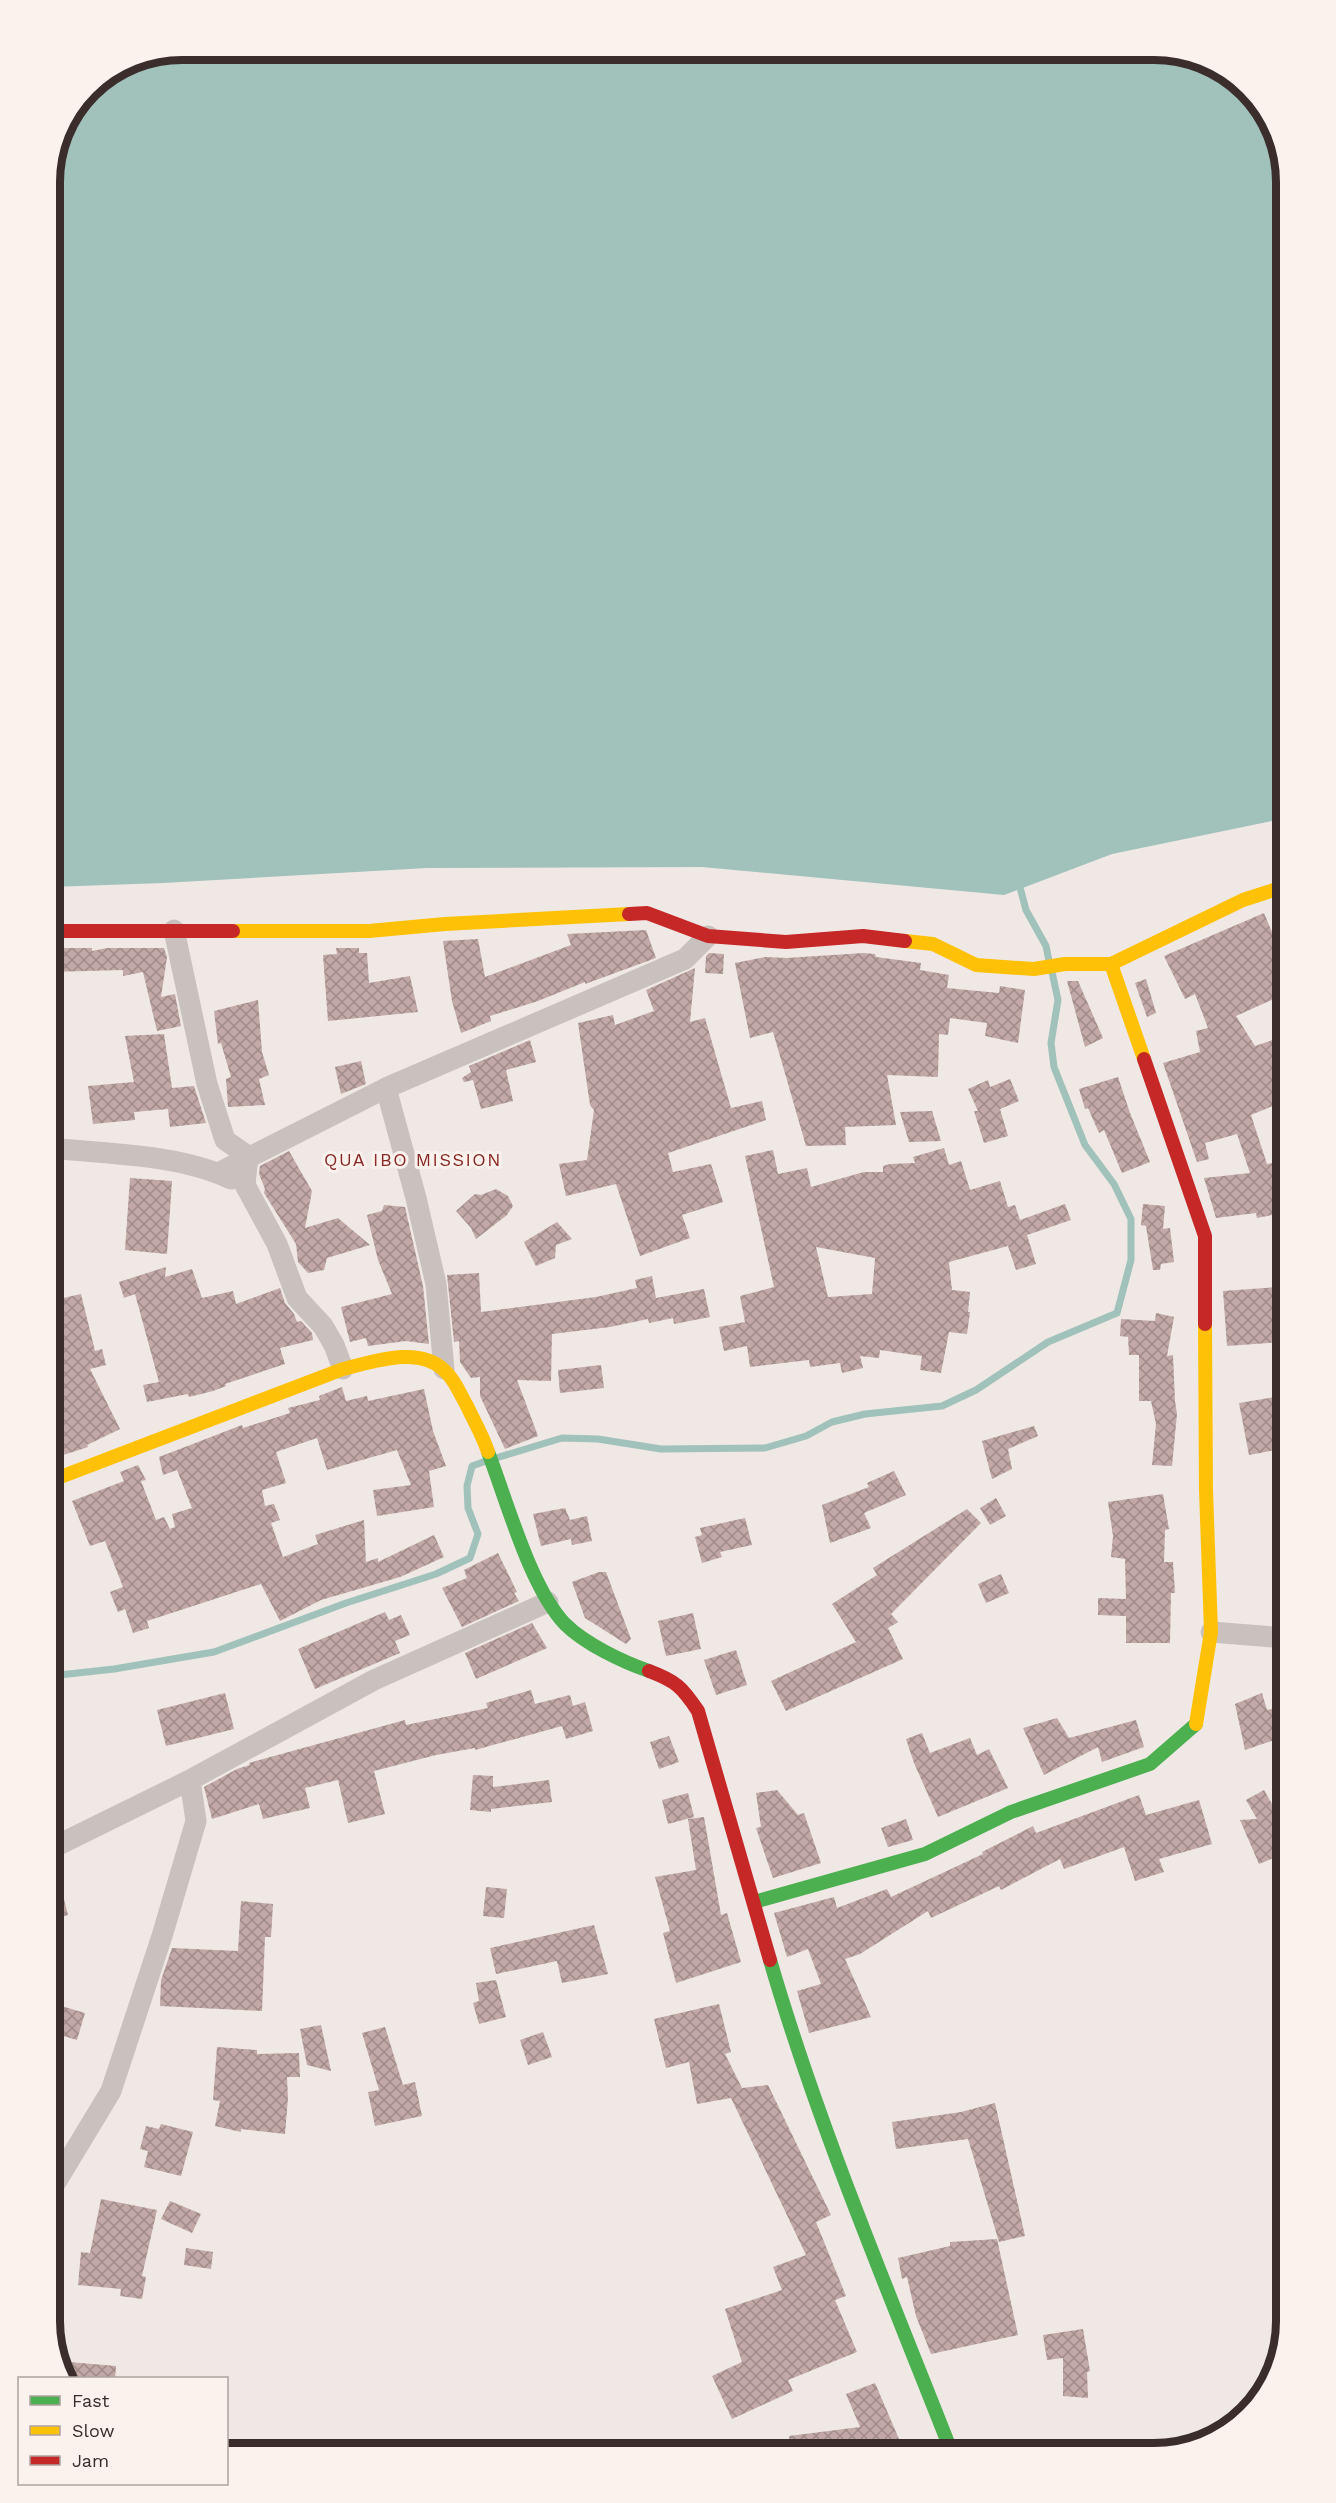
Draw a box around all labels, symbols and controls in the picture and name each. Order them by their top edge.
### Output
district label: QUA IBO MISSION [324,1149,502,1170]
legend [18,2377,228,2485]
text: Fast [72,2390,110,2411]
text: Slow [72,2420,115,2441]
text: Jam [72,2450,109,2471]

